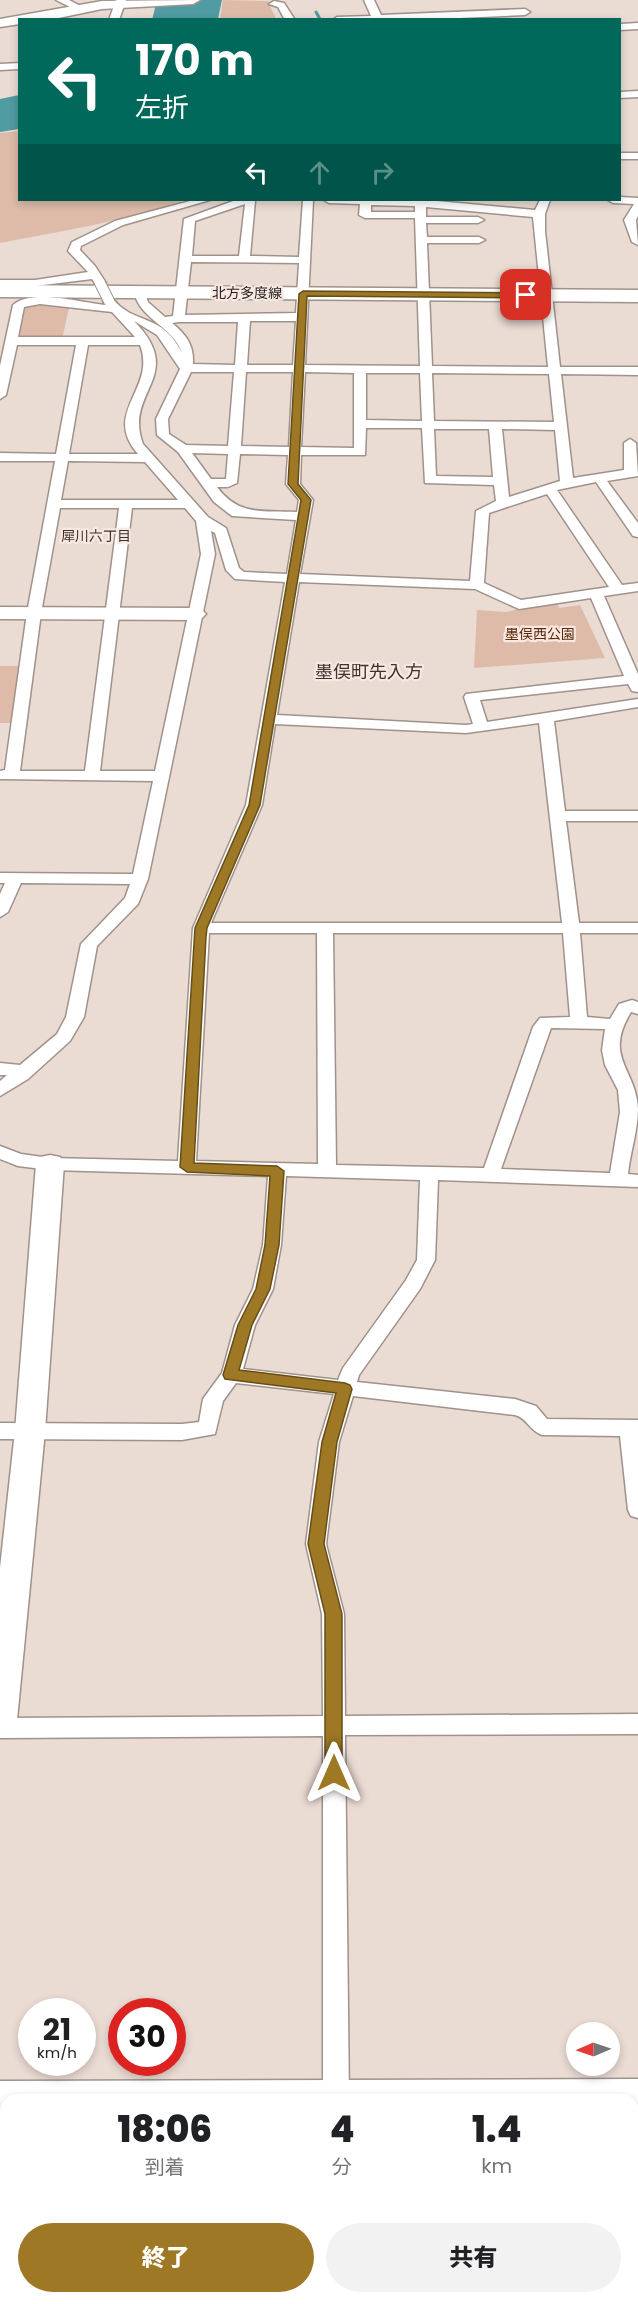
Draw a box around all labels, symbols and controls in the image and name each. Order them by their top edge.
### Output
text: 170 m [135,31,254,90]
icon: left [36,42,114,120]
text: 左折 [135,89,189,126]
icon: left [240,156,273,189]
icon: ahead [303,156,336,189]
icon: right [366,156,399,189]
pin [500,269,551,320]
icon: arrive [509,278,542,311]
street label: 北方多度線 [212,283,282,303]
district label: 犀川六丁目 [61,526,131,546]
park label: 墨俣西公園 [505,624,575,644]
district label: 墨俣町先入方 [315,659,423,684]
position arrow [302,1741,366,1805]
speed limit sign: 30 [108,1998,186,2076]
text: 21 [43,2008,71,2051]
north arrow [566,2022,620,2076]
map controls [566,2022,620,2076]
text: km/h [37,2042,77,2063]
text: 18:06 [117,2104,212,2155]
text: 4 [330,2104,355,2155]
text: 1.4 [472,2104,522,2155]
text: km [481,2152,512,2180]
text: 到着 [145,2153,185,2181]
text: 分 [332,2153,352,2181]
button: 終了 [18,2223,314,2292]
button: 共有 [326,2223,621,2292]

